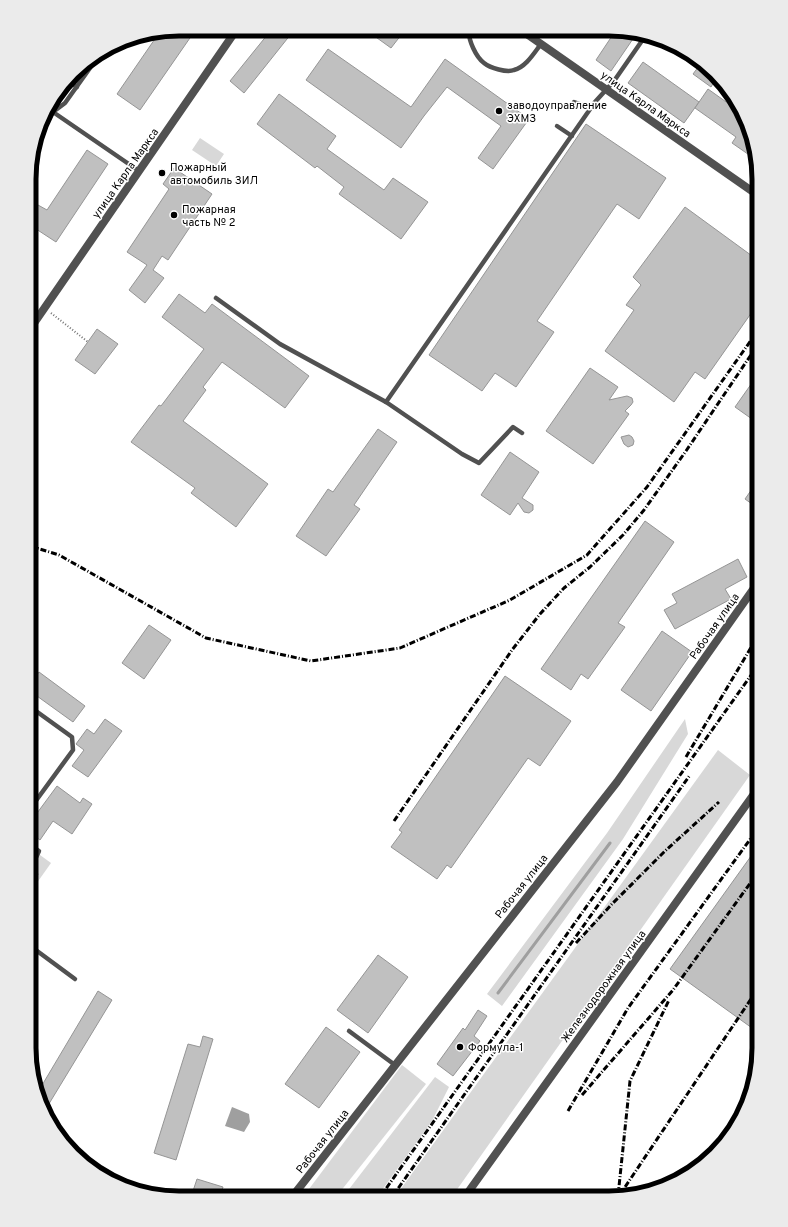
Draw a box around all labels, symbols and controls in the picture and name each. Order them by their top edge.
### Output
street label: улица Карла Маркса [598,68,693,141]
place label: заводоуправление ЭХМЗ [507,99,607,126]
marker: заводоуправление ЭХМЗ [494,106,504,116]
street label: улица Карла Маркса [89,126,162,221]
place label: Пожарный автомобиль ЗИЛ [170,161,258,188]
marker: Пожарный автомобиль ЗИЛ [157,168,167,178]
place label: Пожарная часть № 2 [182,203,236,230]
marker: Пожарная часть № 2 [169,210,179,220]
street label: Рабочая улица [687,591,743,662]
street label: Рабочая улица [492,852,551,922]
street label: Железнодорожная улица [558,927,649,1046]
place label: Формула-1 [468,1041,523,1055]
marker: Формула-1 [455,1042,465,1052]
street label: Рабочая улица [293,1107,352,1177]

